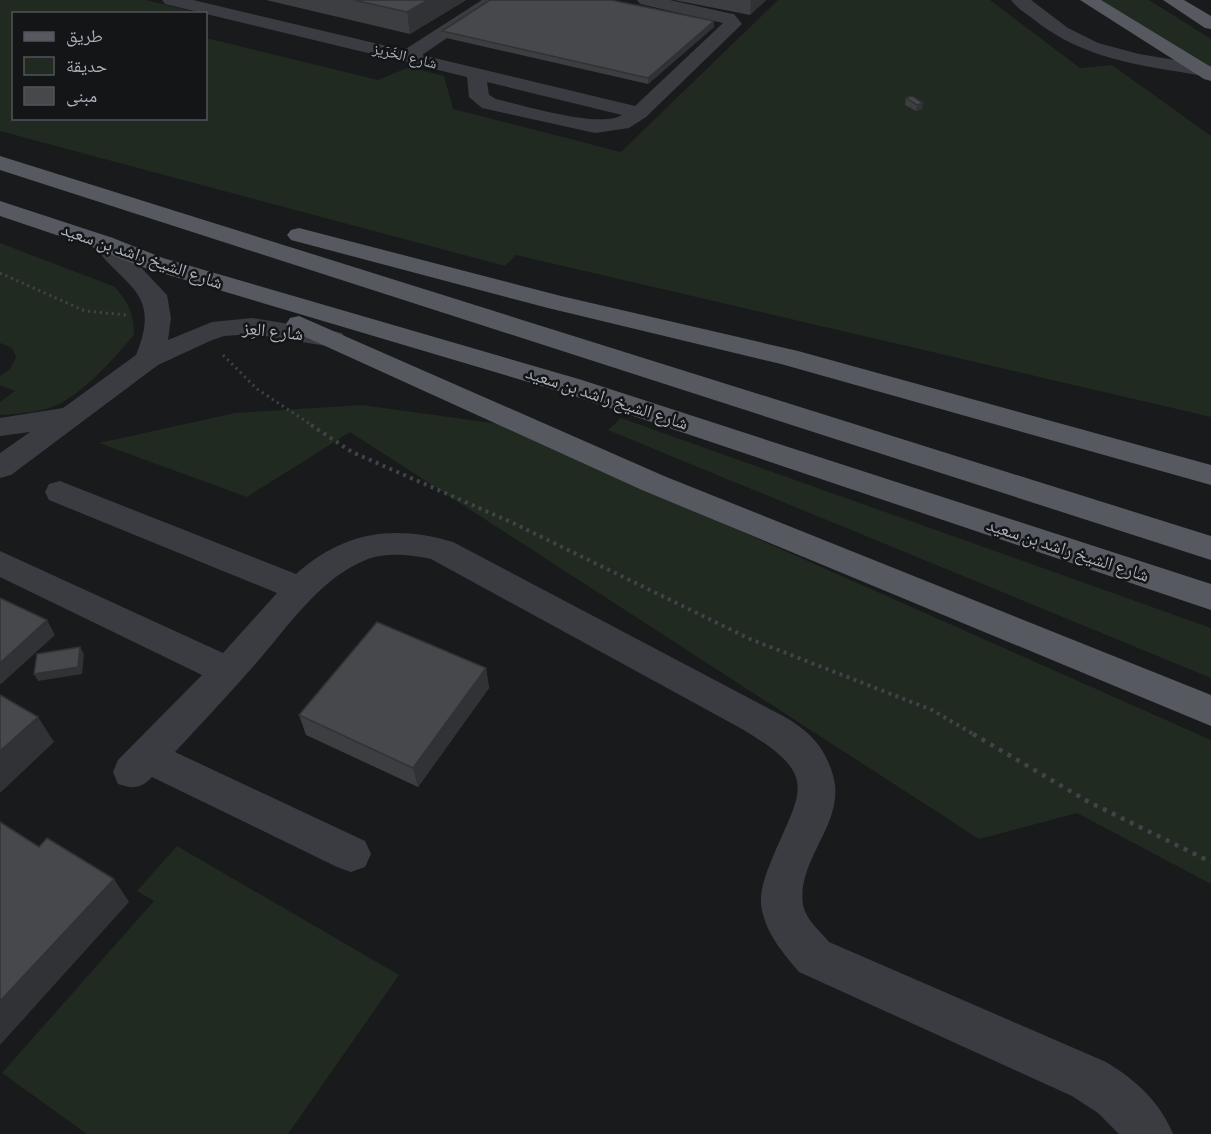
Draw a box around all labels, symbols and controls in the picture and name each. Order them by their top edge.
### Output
legend [12,12,207,120]
text: طريق [66,24,103,47]
street label: شارع الخّرَيز [370,38,439,74]
text: حديقة [66,54,107,77]
text: مبنى [66,84,97,107]
street label: شارع الشيخ راشد بن سعيد [58,217,226,295]
street label: شارع العِز [241,316,305,345]
street label: شارع الشيخ راشد بن سعيد [523,360,691,436]
street label: شارع الشيخ راشد بن سعيد [984,512,1152,588]

